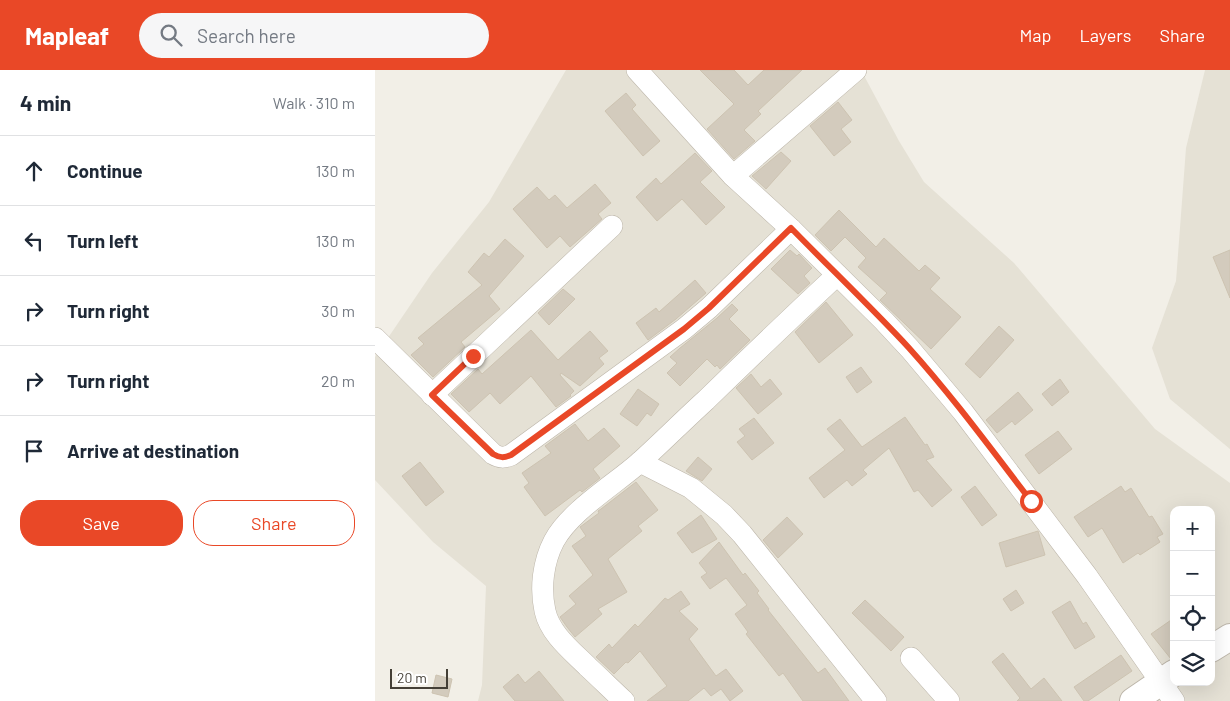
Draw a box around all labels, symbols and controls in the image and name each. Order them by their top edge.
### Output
search box [139,13,489,58]
text: Mapleaf [25,21,109,50]
icon: search [157,21,185,49]
text: Search here [197,24,296,47]
text: Map [1019,24,1051,46]
text: Layers [1079,24,1132,46]
text: Share [1160,24,1205,46]
text: 4 min [20,90,71,115]
text: Walk · 310 m [273,93,355,112]
icon: ahead [20,157,48,185]
text: Continue [67,159,143,182]
text: 130 m [316,161,355,180]
icon: left [20,227,48,255]
text: Turn left [67,229,138,252]
text: 130 m [316,231,355,250]
icon: right [20,297,48,325]
text: Turn right [67,299,149,322]
text: 30 m [321,301,355,320]
route end [462,345,485,368]
icon: right [20,367,48,395]
text: Turn right [67,369,149,392]
text: 20 m [321,371,355,390]
icon: arrive [20,437,48,465]
text: Arrive at destination [67,439,239,462]
route start [1020,490,1043,513]
button: Save [20,500,183,546]
button: Share [193,500,355,546]
map controls [1170,506,1215,686]
button: + [1170,506,1215,551]
button: − [1170,551,1215,596]
button: locate [1170,596,1215,641]
button: layers [1170,641,1215,686]
scale bar [390,666,447,689]
text: 20 m [397,669,427,686]

